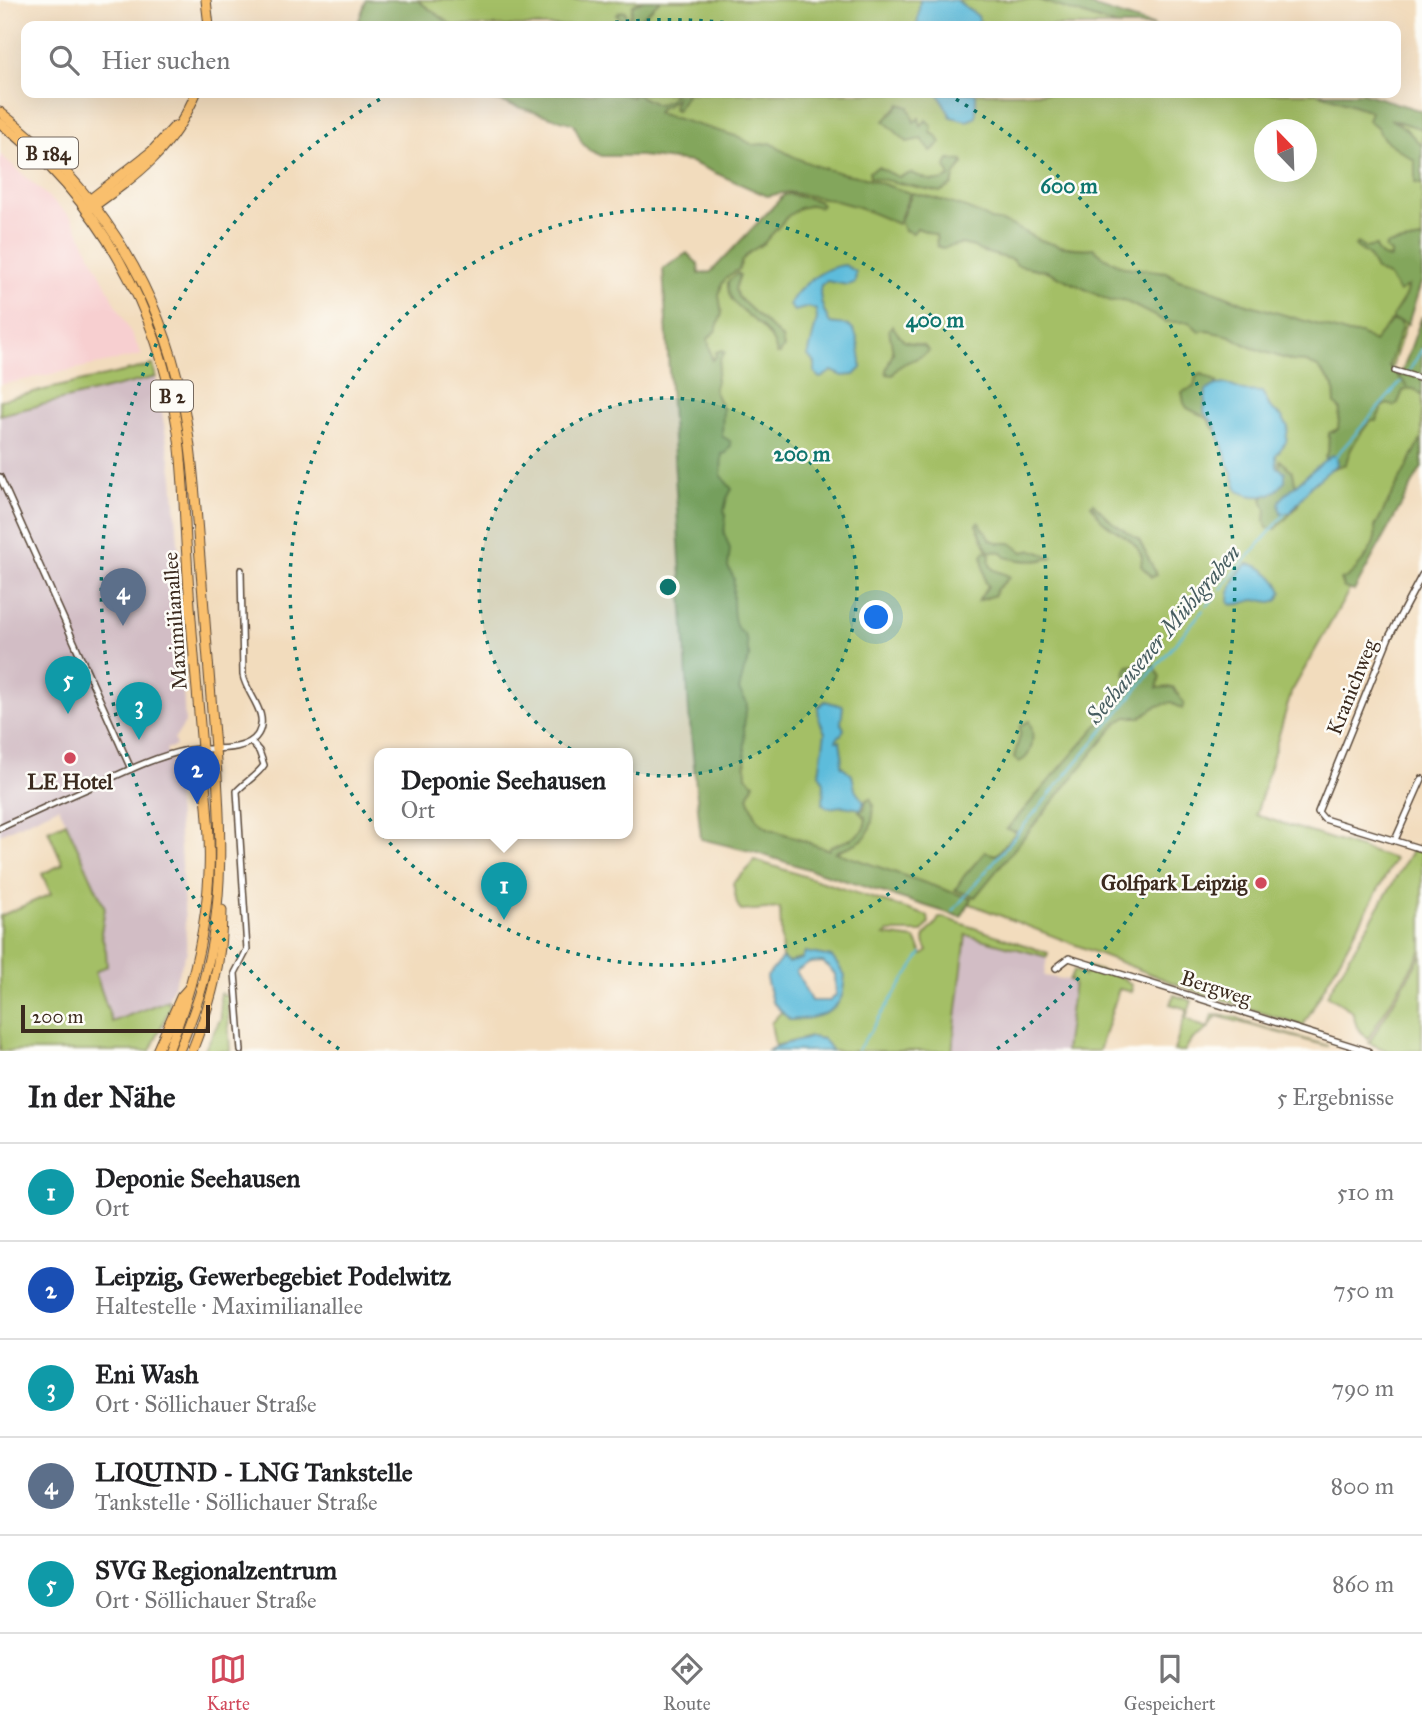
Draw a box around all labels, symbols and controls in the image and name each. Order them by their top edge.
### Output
search box [21,21,1401,98]
icon: search [45,41,83,79]
text: Hier suchen [101,44,230,76]
north arrow [1254,119,1317,182]
road number: B 184 [18,138,78,168]
text: 600 m [1040,173,1098,199]
text: 400 m [906,307,965,333]
road number: B 2 [151,380,193,412]
text: 200 m [774,441,831,467]
water label: Seehausener Mühlgraben [1079,539,1246,730]
street label: Maximilianallee [157,551,193,691]
pin: 4 [100,568,146,626]
centre of rings [656,575,680,599]
your location [859,600,893,634]
street label: Kranichweg [1321,635,1383,739]
pin: 5 [45,656,91,714]
pin: 3 [116,682,162,740]
pin: 2 [174,746,220,804]
popup [374,748,633,839]
marker: LE Hotel [62,750,78,766]
text: Deponie Seehausen [401,764,606,796]
place label: LE Hotel [27,769,114,795]
text: Ort [401,796,435,824]
pin: 1 [481,862,527,920]
place label: Golfpark Leipzig [1101,870,1248,896]
marker: Golfpark Leipzig [1253,875,1269,891]
street label: Bergweg [1177,964,1255,1012]
scale bar [21,1002,210,1034]
text: 200 m [32,1005,84,1028]
text: In der Nähe [28,1079,176,1115]
text: 5 Ergebnisse [1277,1083,1394,1111]
text: Deponie Seehausen [95,1162,300,1194]
text: 1 [46,1178,56,1206]
text: 510 m [1337,1178,1394,1206]
text: Ort [95,1194,129,1222]
text: Leipzig, Gewerbegebiet Podelwitz [95,1260,451,1292]
text: 2 [45,1276,57,1304]
text: 750 m [1333,1276,1394,1304]
text: Haltestelle · Maximilianallee [95,1292,363,1320]
text: Eni Wash [95,1358,199,1390]
text: 3 [46,1374,56,1402]
text: 790 m [1332,1374,1394,1402]
text: Ort · Söllichauer Straße [95,1390,317,1418]
text: LIQUIND - LNG Tankstelle [95,1456,412,1488]
text: 4 [45,1472,57,1500]
text: 800 m [1331,1472,1394,1500]
text: Tankstelle · Söllichauer Straße [95,1488,378,1516]
text: SVG Regionalzentrum [95,1554,337,1586]
text: 5 [46,1570,56,1598]
text: 860 m [1332,1570,1394,1598]
text: Ort · Söllichauer Straße [95,1586,317,1614]
tab: Karte [207,1650,250,1715]
tab: Route [663,1650,711,1715]
tab: Gespeichert [1124,1650,1215,1715]

